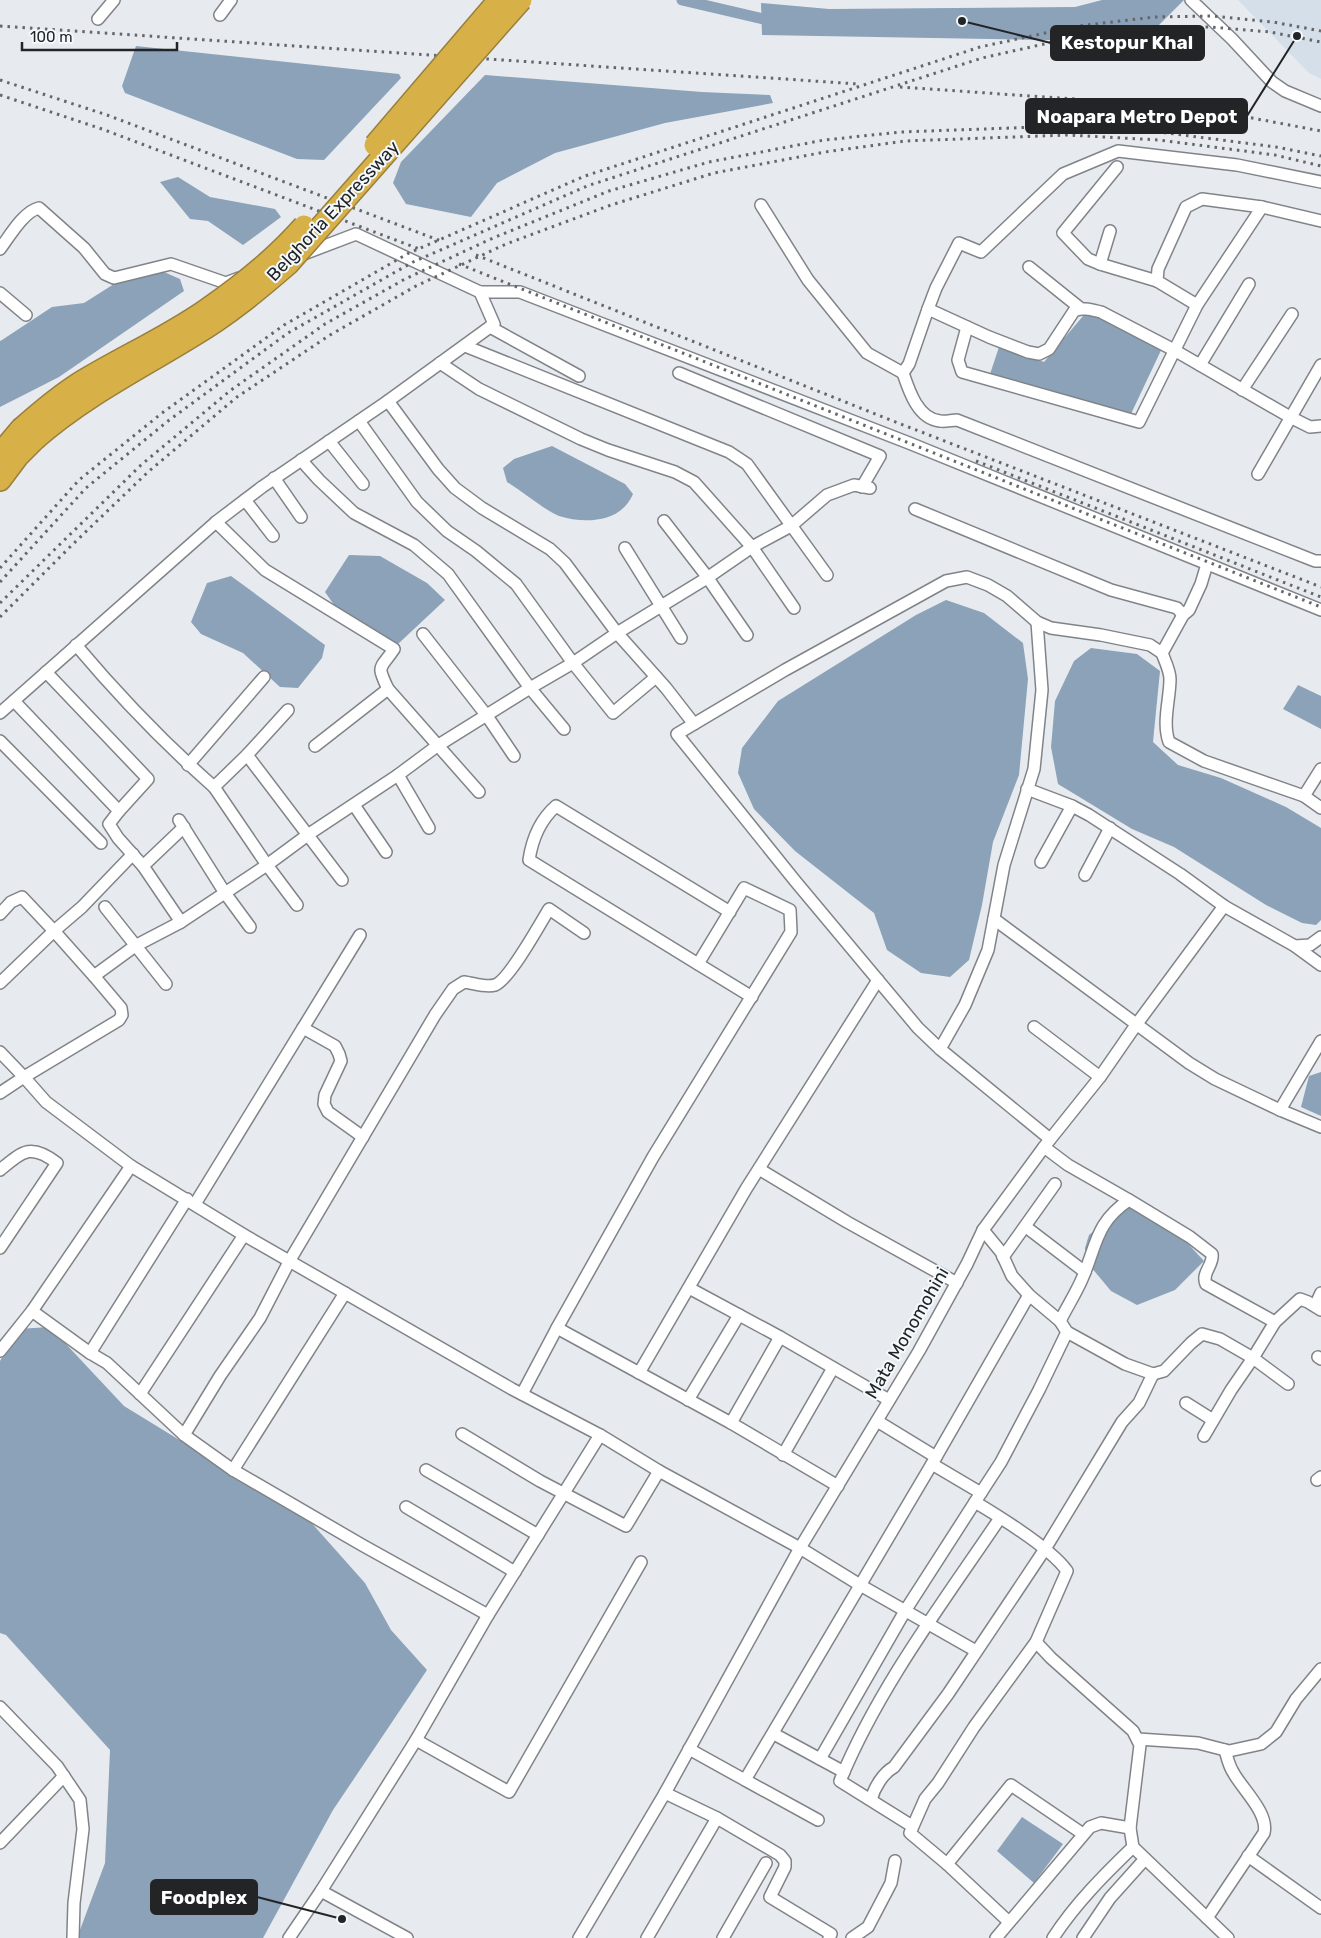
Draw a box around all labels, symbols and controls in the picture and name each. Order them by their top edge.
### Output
scale bar [22,20,178,52]
callout: Kestopur Khal [1051,26,1204,60]
text: 100 m [30,28,72,46]
text: Kestopur Khal [1061,31,1193,54]
callout: Noapara Metro Depot [1026,99,1247,133]
text: Noapara Metro Depot [1037,105,1238,128]
street label: Belghoria Expressway [262,136,404,286]
street label: Mata Monomohini [860,1263,954,1403]
callout: Foodplex [151,1880,257,1914]
text: Foodplex [161,1886,247,1909]

